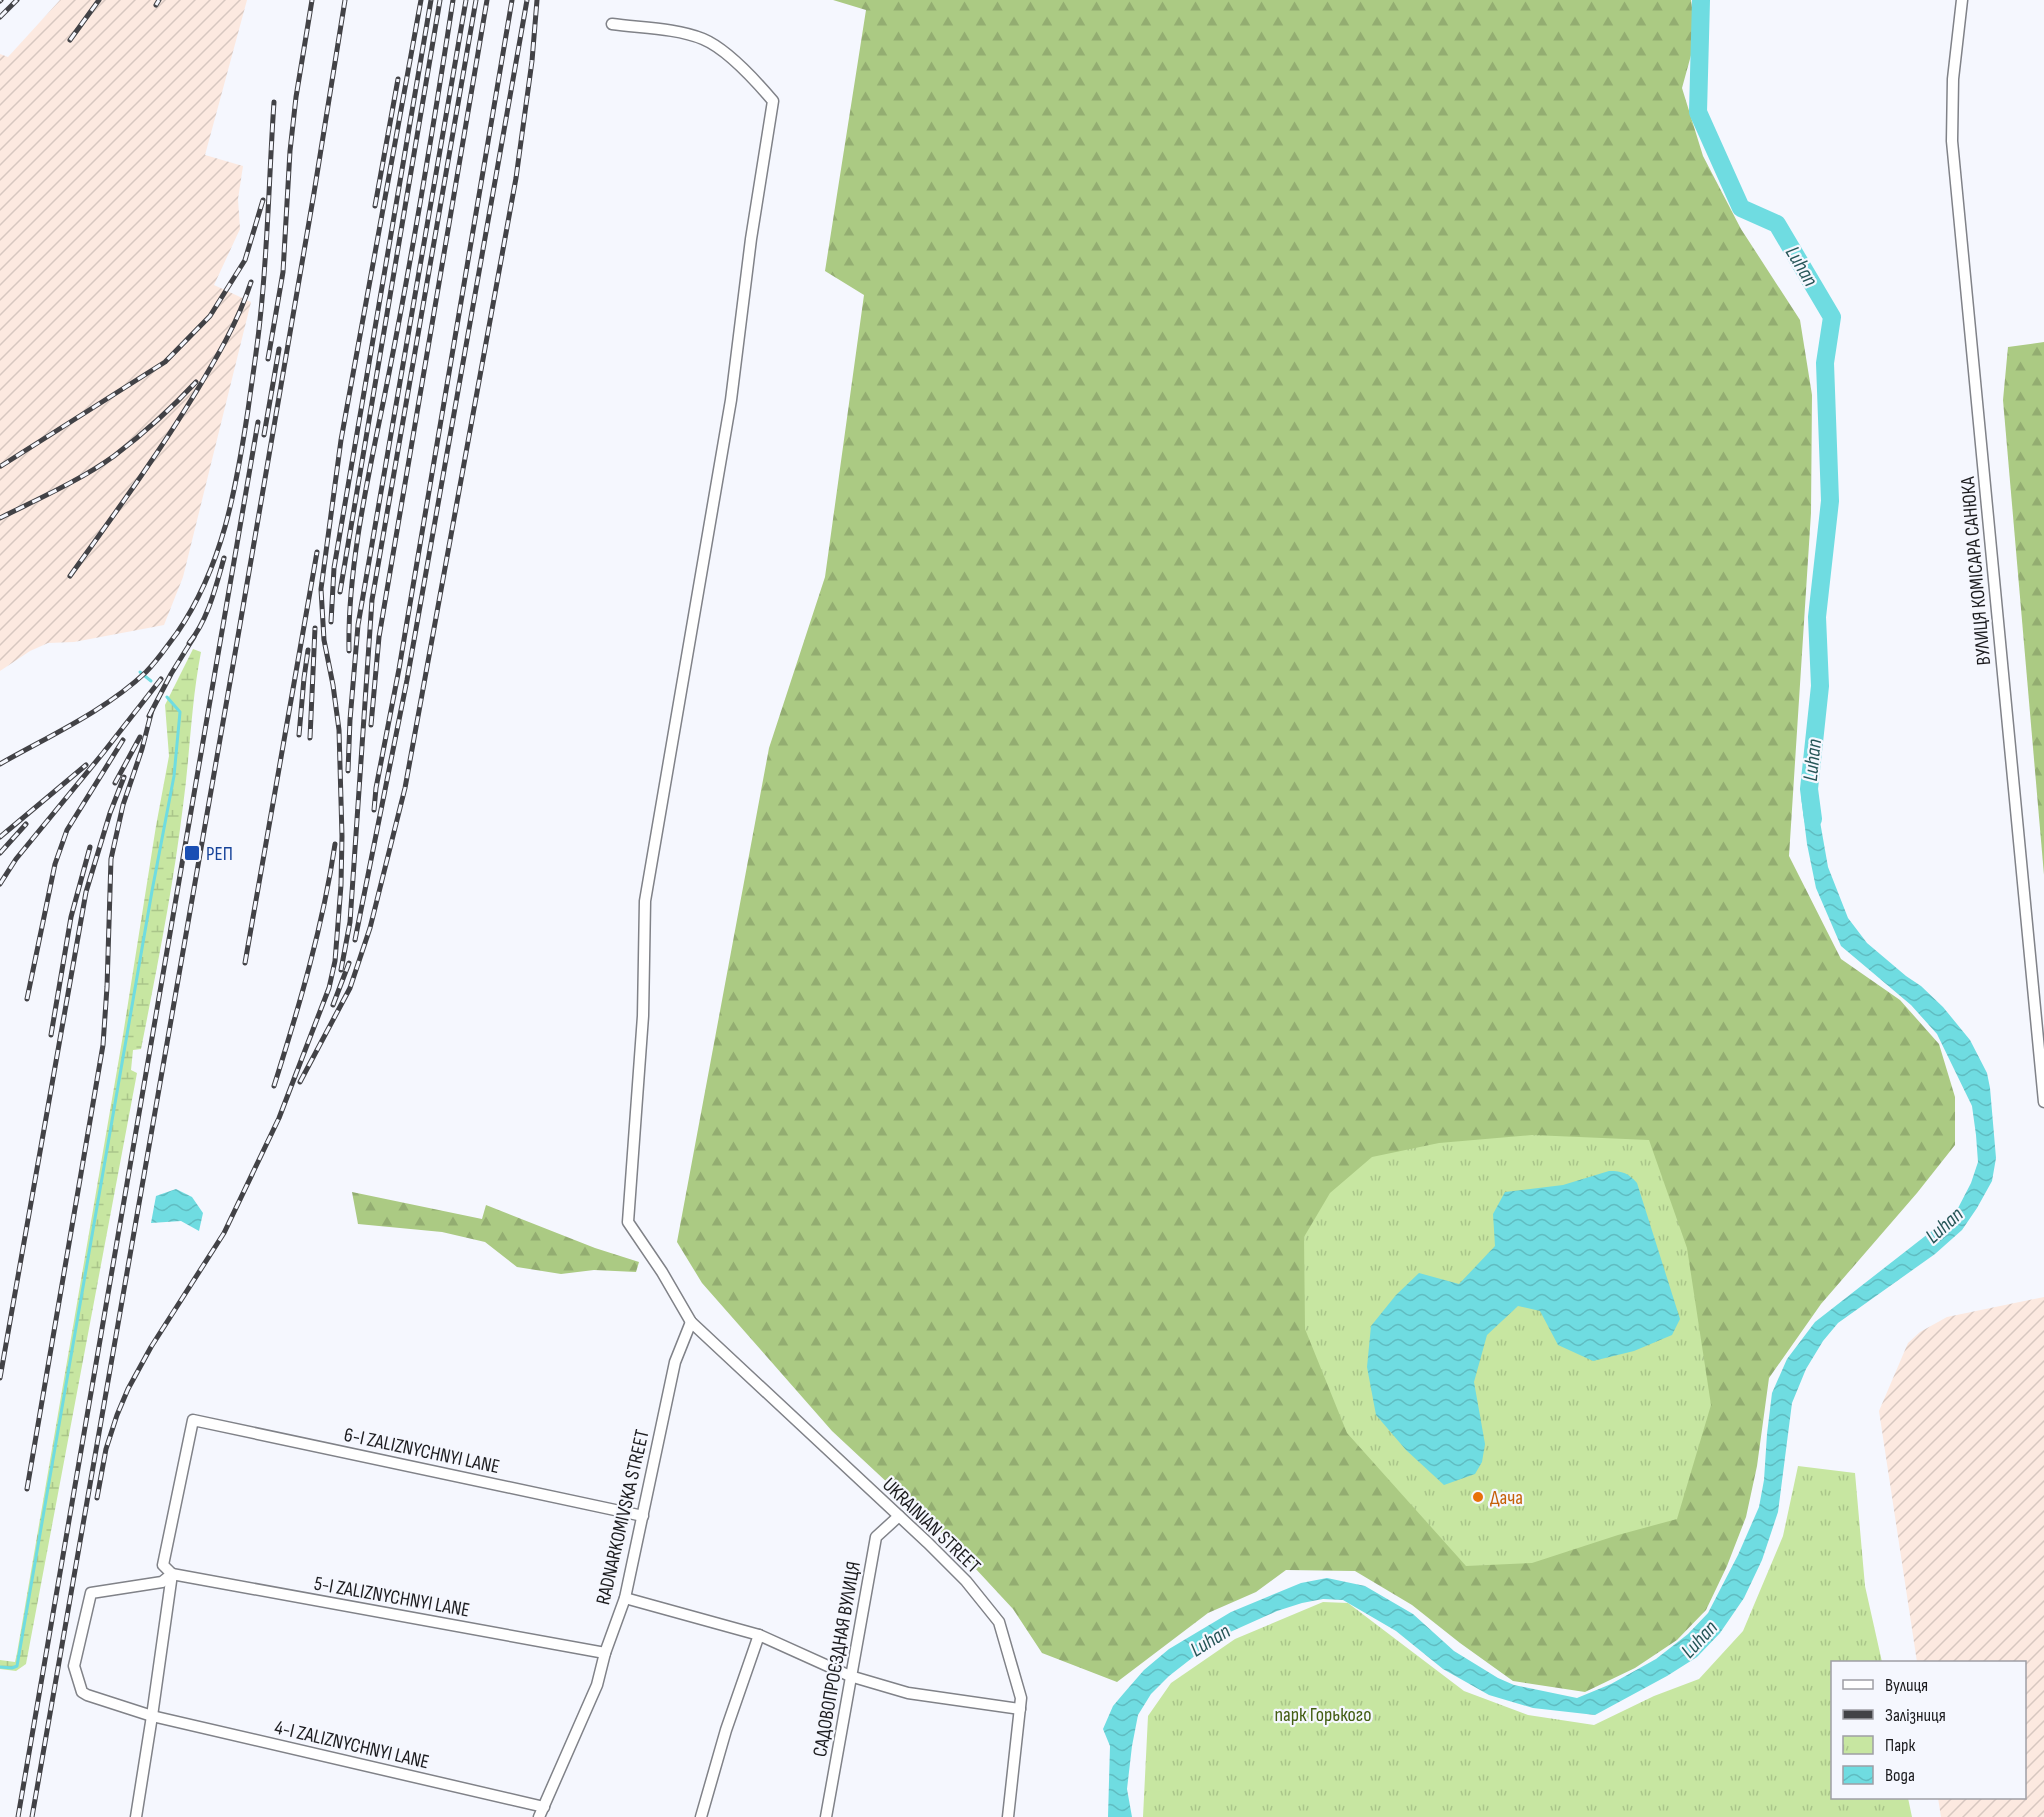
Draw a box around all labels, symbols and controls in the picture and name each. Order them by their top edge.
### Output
water label: Luhan [1780,242,1823,291]
street label: ВУЛИЦЯ КОМІСАРА САНЮКА [1956,475,1996,666]
water label: Luhan [1798,738,1827,782]
place label: РЕП [206,842,233,866]
marker: РЕП [183,844,201,862]
water label: Luhan [1920,1202,1969,1249]
street label: 6-I ZALIZNYCHNYI LANE [342,1423,502,1479]
street label: RADNARKOMIVSKA STREET [591,1427,655,1607]
street label: UKRAINIAN STREET [877,1473,985,1579]
place label: Дача [1490,1486,1523,1510]
marker: Дача [1471,1490,1485,1504]
street label: САДОВОПРОЄЗДНАЯ ВУЛИЦЯ [808,1560,866,1759]
street label: 5-I ZALIZNYCHNYI LANE [312,1571,472,1622]
water label: Luhan [1676,1615,1723,1663]
water label: Luhan [1186,1619,1235,1662]
legend [1831,1661,2026,1799]
text: Вулиця [1885,1675,1928,1696]
park label: парк Горького [1274,1703,1372,1727]
text: Залізниця [1885,1705,1946,1726]
street label: 4-I ZALIZNYCHNYI LANE [272,1716,431,1774]
text: Парк [1885,1735,1916,1756]
text: Вода [1885,1765,1915,1786]

